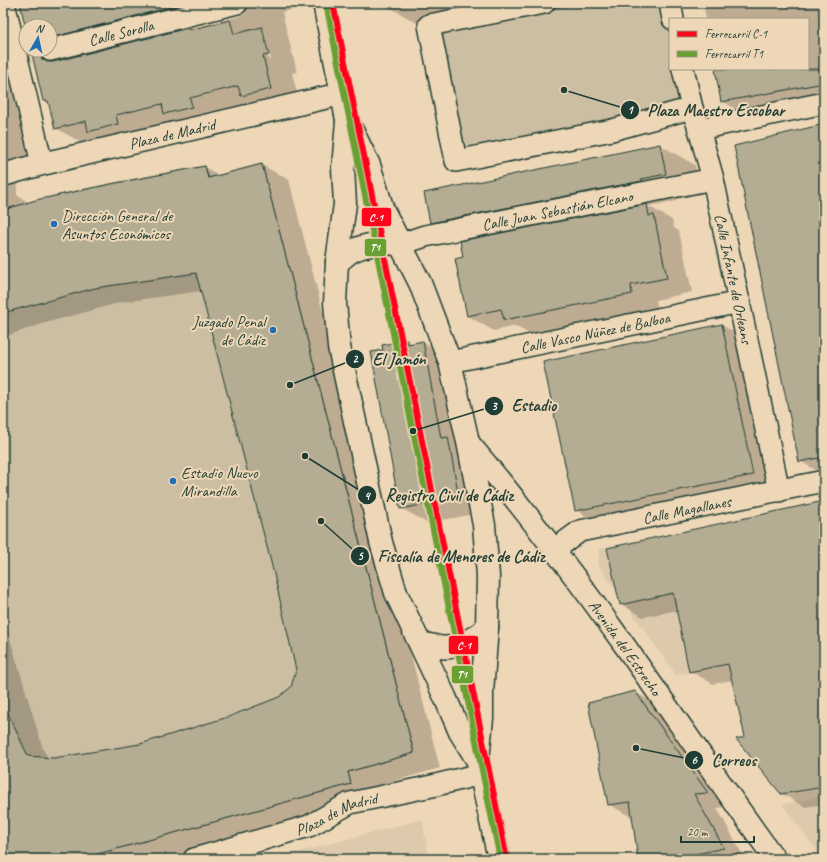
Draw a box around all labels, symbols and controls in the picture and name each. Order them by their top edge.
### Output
street label: Calle Sorolla [87,15,157,51]
north arrow [18,18,58,58]
legend [669,18,809,70]
text: N [35,21,46,36]
text: Ferrocarril C-1 [705,26,768,42]
text: Ferrocarril T1 [705,46,764,62]
callout: Plaza Maestro Escobar [620,96,792,125]
text: Plaza Maestro Escobar [648,100,786,121]
text: 1 [627,102,634,118]
street label: Plaza de Madrid [127,114,220,154]
street label: Calle Juan Sebastián Elcano [480,186,637,235]
place label: Dirección General de Asuntos Económicos [62,206,174,244]
line badge: C-1 [361,207,392,227]
text: C-1 [369,210,384,224]
street label: Calle Infante de Orleans [710,212,757,347]
marker: Dirección General de Asuntos Económicos [49,219,59,229]
line badge: T1 [364,238,387,257]
text: T1 [370,240,381,254]
street label: Calle Vasco Núñez de Balboa [519,307,673,358]
place label: Juzgado Penal de Cádiz [191,312,268,350]
marker: Juzgado Penal de Cádiz [268,325,278,335]
callout: El Jamón [345,344,433,373]
text: El Jamón [372,349,427,370]
text: 2 [352,351,359,367]
callout: Estadio [484,391,564,420]
text: Estadio [512,395,558,416]
text: 3 [491,398,498,414]
place label: Estadio Nuevo Mirandilla [181,463,259,501]
marker: Estadio Nuevo Mirandilla [168,476,178,486]
callout: Registro Civil de Cádiz [357,481,521,510]
text: Registro Civil de Cádiz [385,485,514,506]
text: 4 [364,488,371,504]
street label: Calle Magallanes [641,491,734,529]
callout: Fiscalía de Menores de Cádiz [350,542,553,571]
text: Fiscalía de Menores de Cádiz [378,546,546,567]
text: 5 [357,548,364,564]
street label: Avenida del Estrecho [584,596,667,702]
line badge: C-1 [448,635,479,655]
text: C-1 [457,638,472,652]
line badge: T1 [451,665,474,684]
text: T1 [457,667,468,681]
callout: Correos [684,746,764,775]
text: Correos [712,750,758,771]
text: 6 [691,752,698,768]
street label: Plaza de Madrid [293,788,382,840]
scale bar [681,818,754,844]
text: 20 m [687,824,709,840]

